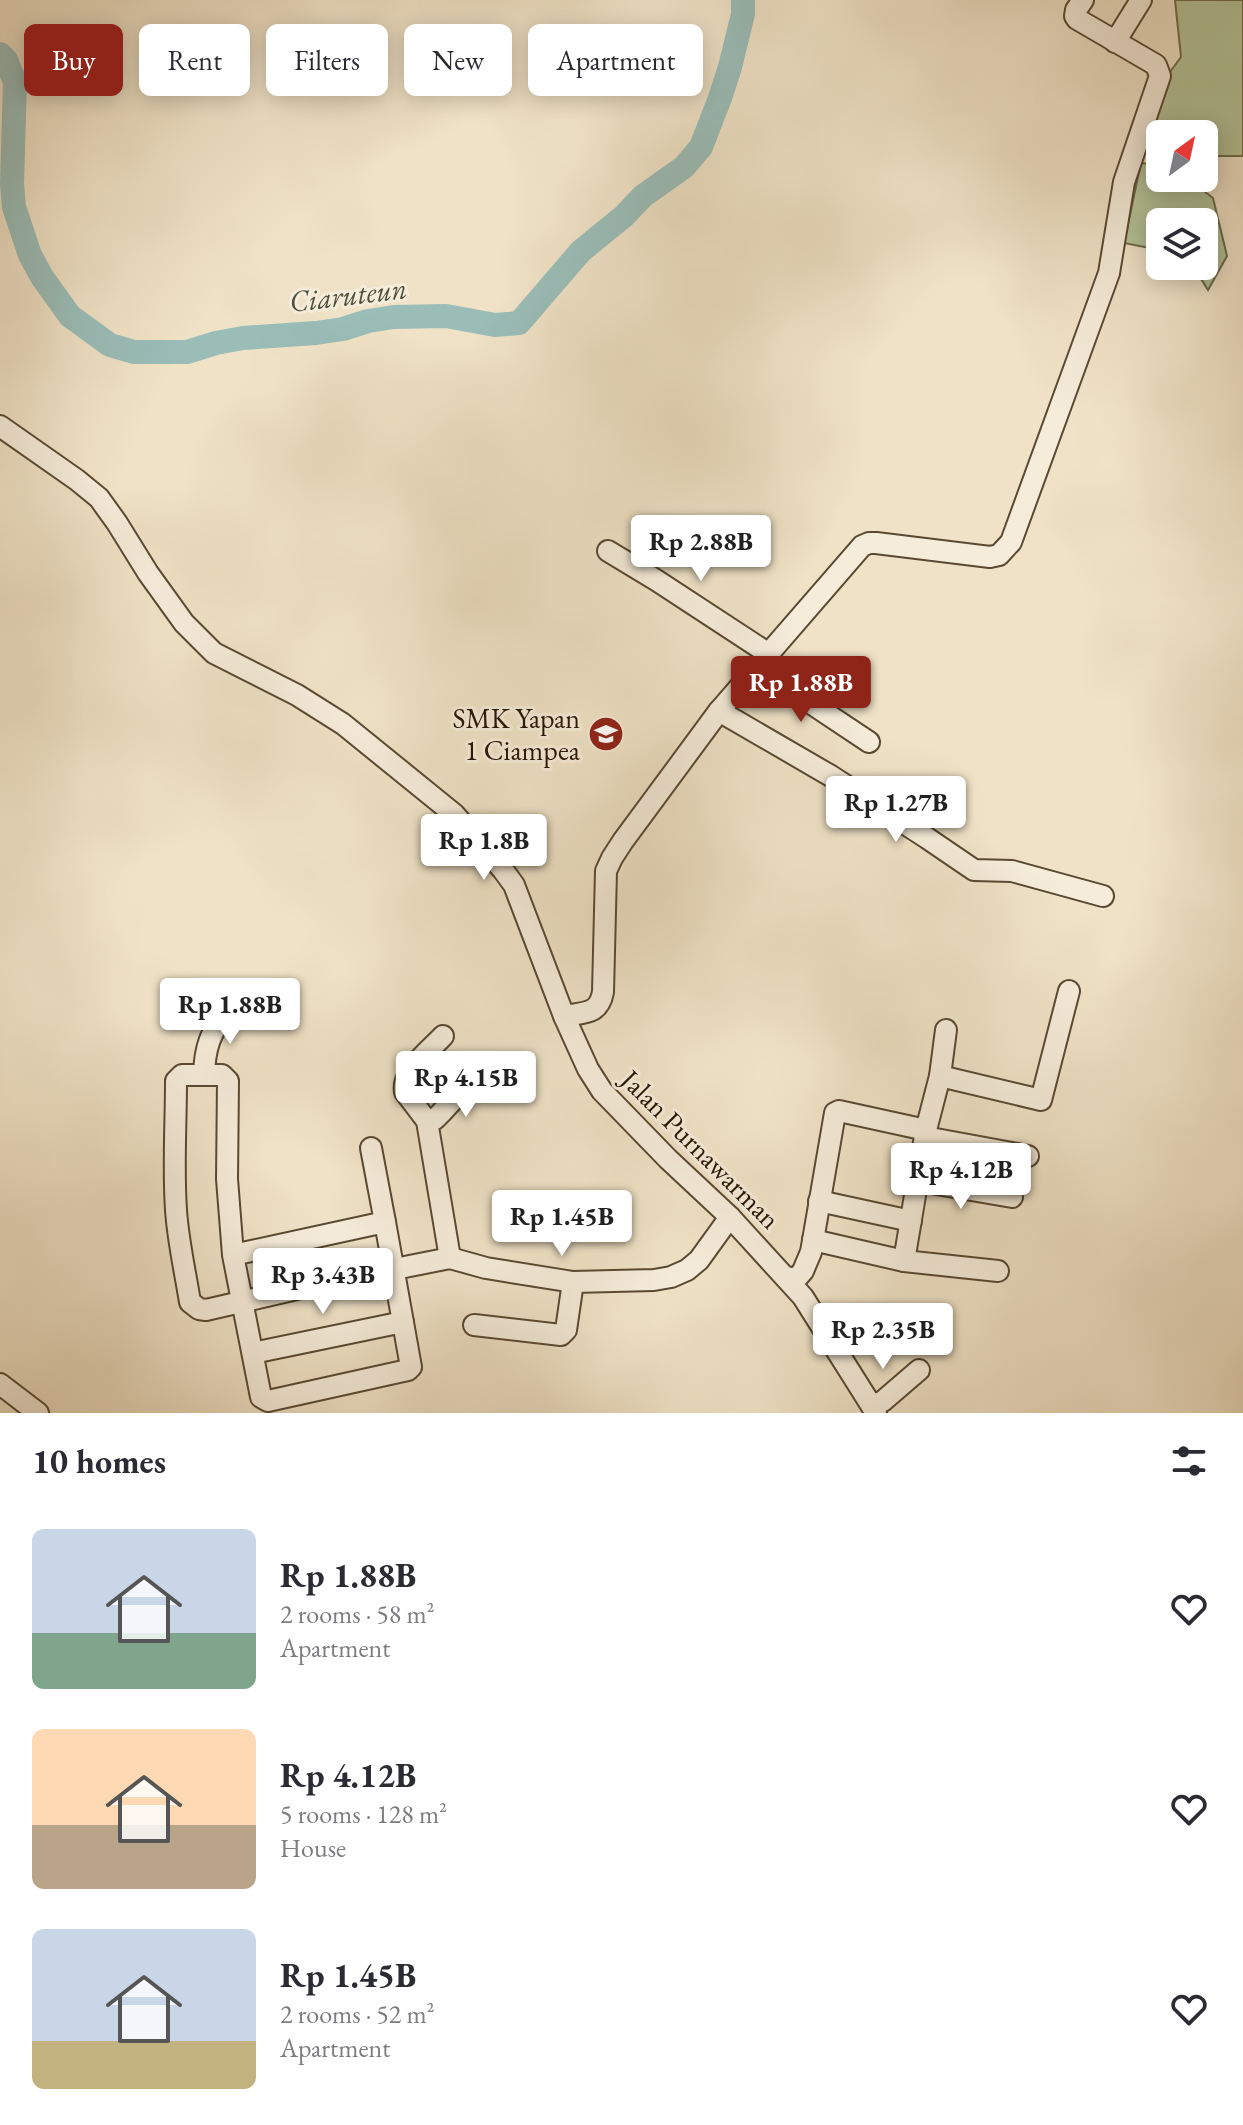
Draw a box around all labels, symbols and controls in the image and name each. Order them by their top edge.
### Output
chip: Buy [24,24,123,96]
chip: Rent [139,24,250,96]
chip: Filters [266,24,388,96]
chip: New [404,24,512,96]
chip: Apartment [528,24,703,96]
north arrow [1146,120,1218,192]
map controls [1146,120,1218,280]
button: layers [1146,208,1218,280]
water label: Ciaruteun [287,268,409,321]
pin: Rp 2.88B [618,515,784,583]
text: Rp 2.88B [649,524,753,558]
pin: Rp 1.88B [718,656,884,724]
text: Rp 1.88B [749,665,853,699]
place label: SMK Yapan 1 Ciampea [453,700,581,768]
school or university icon: SMK Yapan 1 Ciampea [587,715,625,753]
pin: Rp 1.27B [813,776,979,844]
text: Rp 1.27B [844,785,948,819]
pin: Rp 1.8B [410,814,558,882]
text: Rp 1.8B [439,823,529,857]
pin: Rp 1.88B [147,978,313,1046]
text: Rp 1.88B [178,987,282,1021]
pin: Rp 4.15B [383,1051,549,1119]
text: Rp 4.15B [414,1060,518,1094]
street label: Jalan Purnawarman [612,1060,788,1236]
pin: Rp 4.12B [878,1143,1044,1211]
text: Rp 4.12B [909,1152,1013,1186]
pin: Rp 1.45B [479,1190,645,1258]
text: Rp 1.45B [510,1199,614,1233]
pin: Rp 3.43B [240,1248,406,1316]
text: Rp 3.43B [271,1257,375,1291]
pin: Rp 2.35B [800,1303,966,1371]
text: Rp 2.35B [831,1312,935,1346]
text: 10 homes [32,1439,166,1483]
icon: filters [1167,1439,1211,1483]
text: Rp 1.88B [280,1553,416,1597]
icon: home [96,1561,192,1657]
icon: heart [1167,1587,1211,1631]
text: 2 rooms · 58 m² [280,1597,435,1631]
text: Apartment [280,1631,390,1665]
text: Rp 4.12B [280,1753,416,1797]
icon: home [96,1761,192,1857]
icon: heart [1167,1787,1211,1831]
text: 5 rooms · 128 m² [280,1797,447,1831]
text: House [280,1831,346,1865]
text: Rp 1.45B [280,1953,416,1997]
icon: home [96,1961,192,2057]
icon: heart [1167,1987,1211,2031]
text: 2 rooms · 52 m² [280,1997,435,2031]
text: Apartment [280,2031,390,2065]

